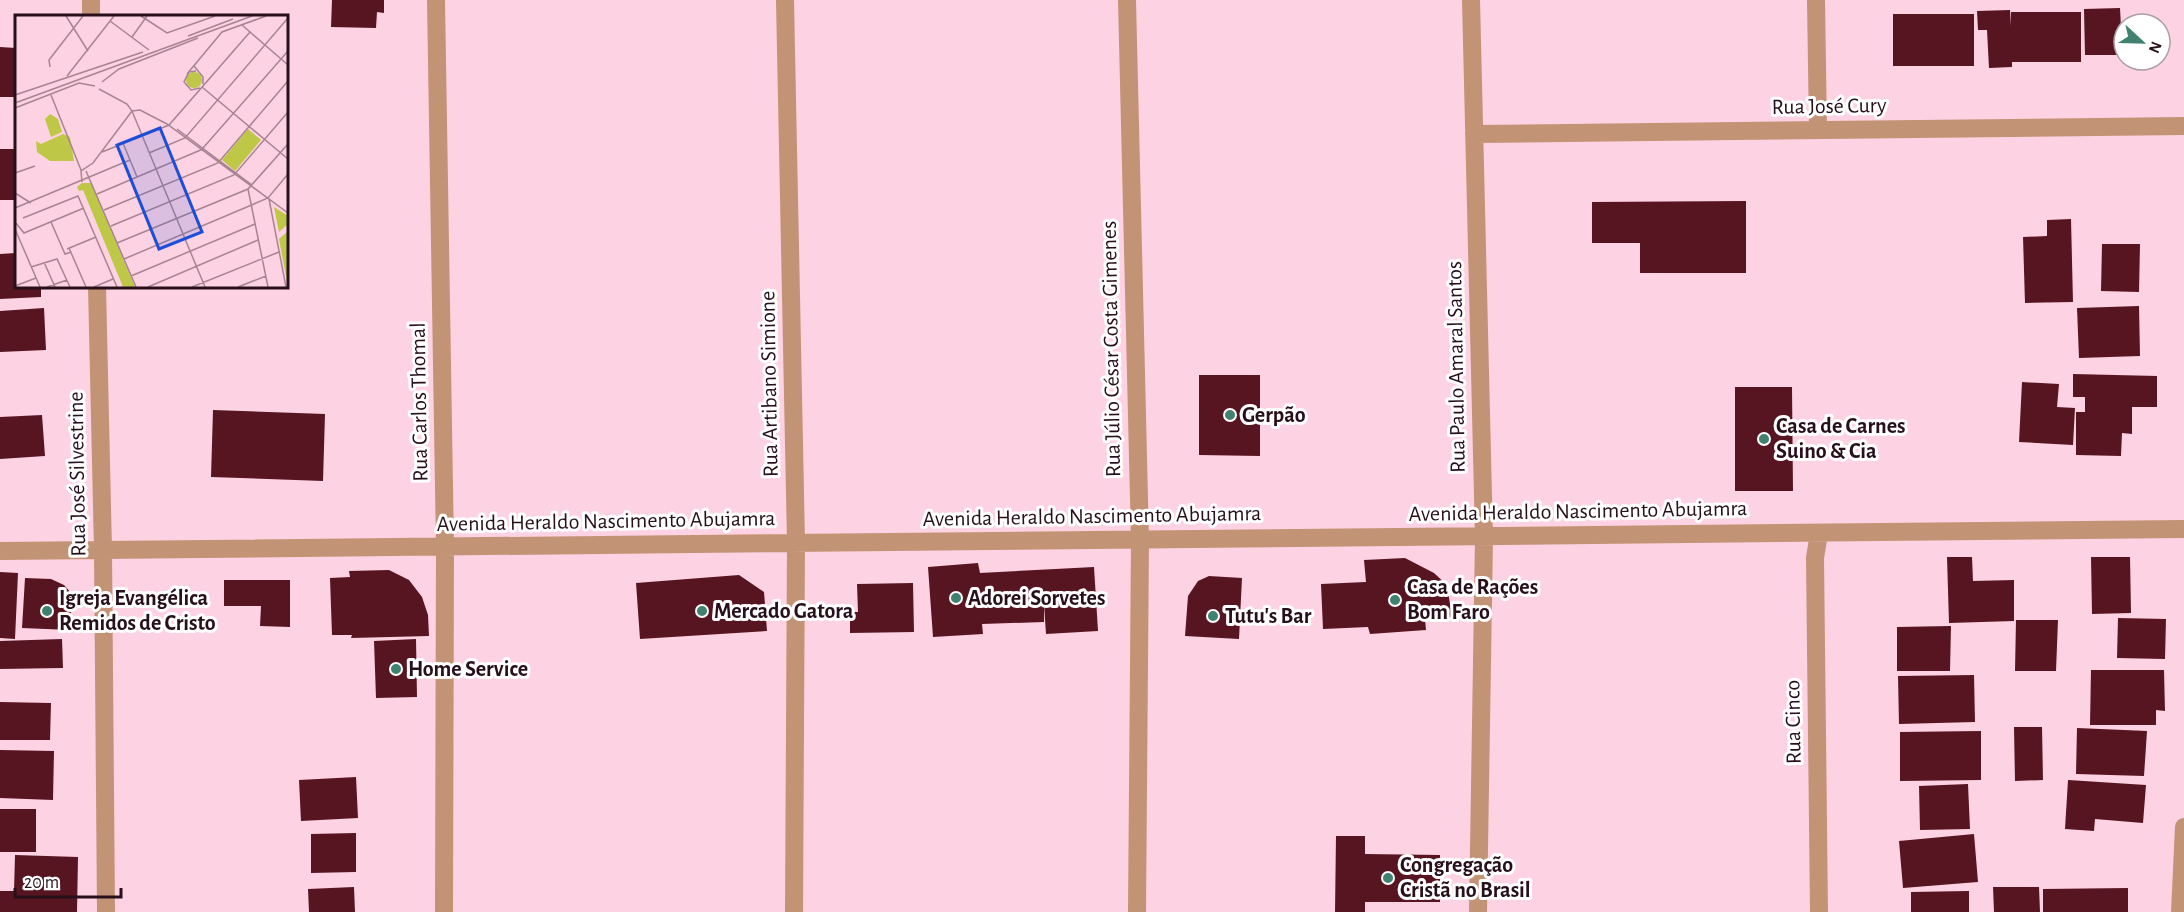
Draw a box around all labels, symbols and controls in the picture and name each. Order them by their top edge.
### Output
north arrow [2112,12,2172,72]
inset map [15,15,288,288]
text: N [2145,39,2164,55]
street label: Rua José Cury [1771,94,1887,118]
street label: Rua Júlio César Costa Gimenes [1098,221,1124,477]
street label: Rua Paulo Amaral Santos [1443,261,1469,473]
street label: Rua Artibano Simione [756,291,782,477]
street label: Rua Carlos Thomal [407,322,431,482]
street label: Rua José Silvestrine [65,391,89,557]
place label: Gerpão [1242,404,1306,426]
marker: Gerpão [1223,408,1237,422]
place label: Casa de Carnes Suino & Cia [1776,415,1906,462]
marker: Casa de Carnes Suino & Cia [1757,432,1771,446]
street label: Avenida Heraldo Nascimento Abujamra [1408,497,1748,525]
street label: Avenida Heraldo Nascimento Abujamra [922,502,1262,530]
street label: Avenida Heraldo Nascimento Abujamra [436,507,776,535]
place label: Casa de Rações Bom Faro [1407,576,1538,623]
place label: Igreja Evangélica Remidos de Cristo [59,587,216,634]
place label: Adorei Sorvetes [968,587,1105,609]
marker: Adorei Sorvetes [949,591,963,605]
marker: Casa de Rações Bom Faro [1388,593,1402,607]
place label: Mercado Gatora [714,600,854,622]
marker: Igreja Evangélica Remidos de Cristo [40,604,54,618]
marker: Mercado Gatora [695,604,709,618]
place label: Tutu's Bar [1225,605,1312,627]
marker: Tutu's Bar [1206,609,1220,623]
place label: Home Service [408,658,528,680]
marker: Home Service [389,662,403,676]
street label: Rua Cinco [1781,680,1805,764]
place label: Congregação Cristã no Brasil [1400,854,1531,901]
scale bar [15,861,122,899]
marker: Congregação Cristã no Brasil [1381,871,1395,885]
text: 20 m [24,874,59,892]

